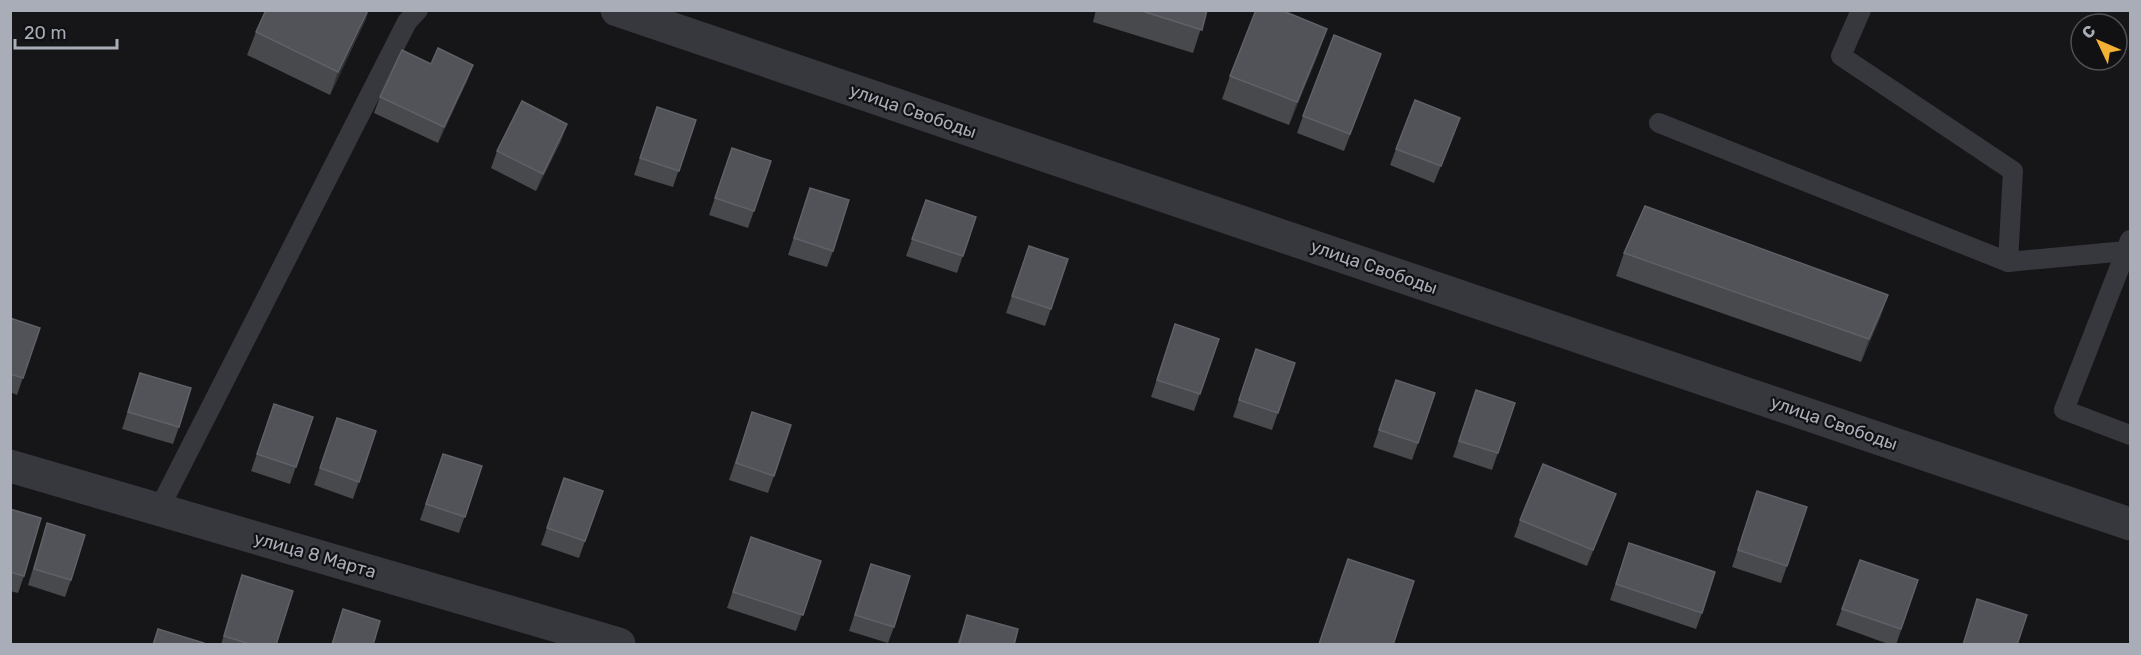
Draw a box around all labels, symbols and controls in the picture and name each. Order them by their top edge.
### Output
scale bar [15,12,117,50]
north arrow [2069,12,2129,72]
text: С [2078,21,2099,43]
text: 20 m [24,22,66,44]
street label: улица Свободы [847,79,979,143]
street label: улица Свободы [1308,235,1440,299]
street label: улица Свободы [1768,391,1900,455]
street label: улица 8 Марта [251,527,379,583]

